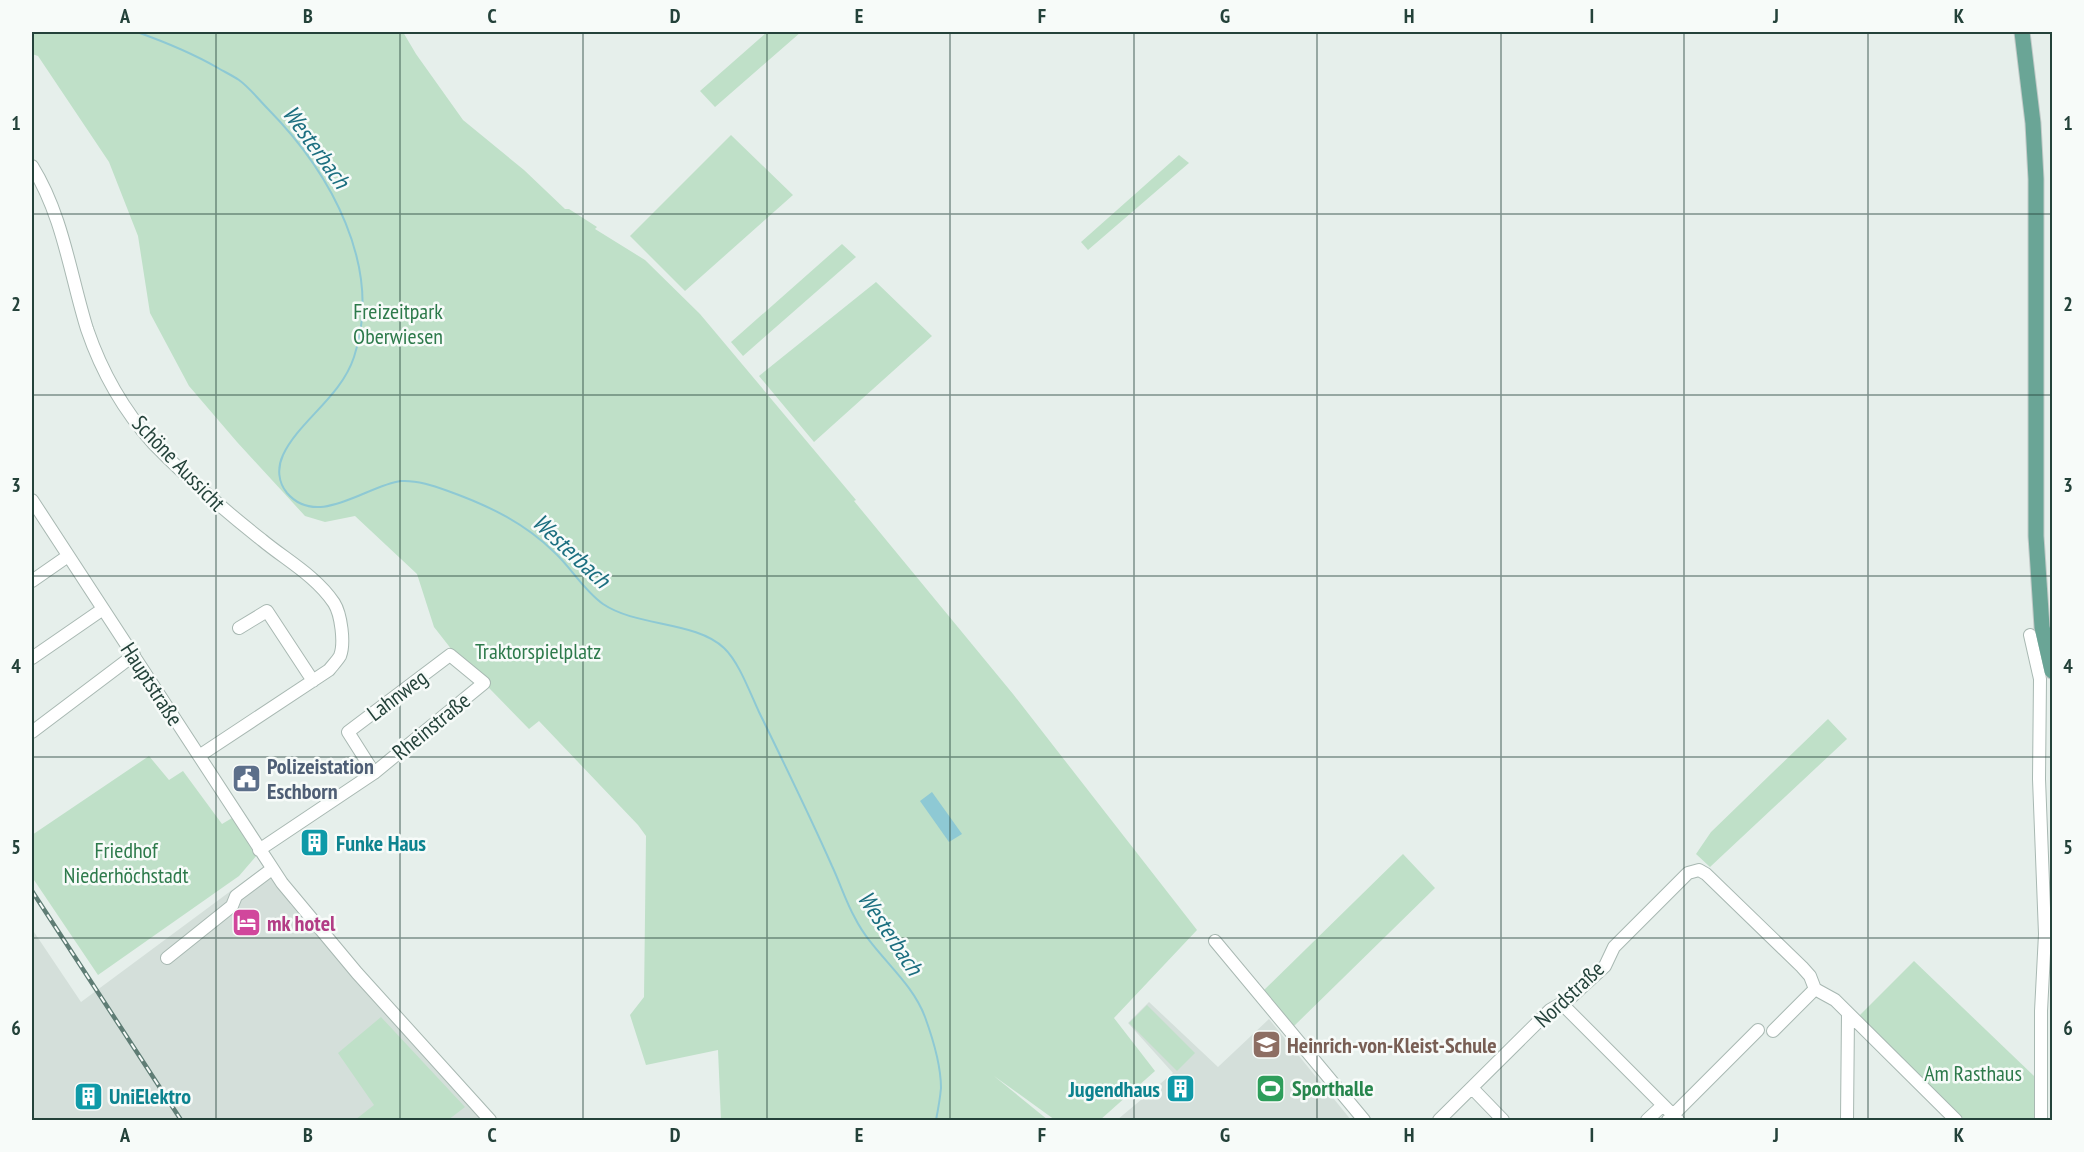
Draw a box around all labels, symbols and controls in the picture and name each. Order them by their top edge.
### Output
text: A [119,3,131,29]
text: B [303,3,313,29]
text: C [487,3,497,29]
text: D [670,3,681,29]
text: E [855,3,863,29]
text: F [1038,3,1046,29]
text: G [1220,3,1230,29]
text: H [1404,3,1414,29]
text: I [1590,3,1594,29]
text: J [1772,3,1779,29]
text: K [1954,3,1965,29]
water label: Westerbach [276,99,358,196]
text: 1 [11,110,21,136]
text: 1 [2063,110,2073,136]
text: 2 [11,291,21,317]
text: 2 [2063,291,2073,317]
park label: Freizeitpark Oberwiesen [353,297,443,350]
street label: Schöne Aussicht [126,409,232,517]
text: 3 [11,472,21,498]
text: 3 [2063,472,2073,498]
water label: Westerbach [526,507,618,595]
street label: Hauptstraße [115,637,189,731]
park label: Traktorspielplatz [475,637,601,665]
text: 4 [11,653,21,679]
text: 4 [2063,653,2073,679]
street label: Lahnweg [361,663,433,727]
street label: Rheinstraße [386,686,476,766]
place label: Polizeistation Eschborn [267,752,374,805]
public building icon: Polizeistation Eschborn [230,763,262,795]
building icon: Funke Haus [299,827,331,859]
place label: Funke Haus [336,829,426,857]
text: 5 [11,834,21,860]
text: 5 [2063,834,2073,860]
park label: Friedhof Niederhöchstadt [64,836,188,889]
water label: Westerbach [851,885,931,982]
hotel icon: mk hotel [230,907,262,939]
place label: mk hotel [267,909,336,937]
street label: Nordstraße [1528,955,1610,1033]
text: 6 [11,1015,21,1041]
text: 6 [2063,1015,2073,1041]
school or university icon: Heinrich-von-Kleist-Schule [1250,1029,1282,1061]
place label: Heinrich-von-Kleist-Schule [1287,1031,1497,1059]
park label: Am Rasthaus [1924,1059,2022,1087]
sports icon: Sporthalle [1255,1072,1287,1104]
building icon: Jugendhaus [1165,1073,1197,1105]
place label: Sporthalle [1292,1074,1374,1102]
place label: Jugendhaus [1068,1075,1160,1103]
building icon: UniElektro [72,1080,104,1112]
place label: UniElektro [109,1082,191,1110]
text: A [119,1122,131,1148]
text: B [303,1122,313,1148]
text: C [487,1122,497,1148]
text: D [670,1122,681,1148]
text: E [855,1122,863,1148]
text: F [1038,1122,1046,1148]
text: G [1220,1122,1230,1148]
text: H [1404,1122,1414,1148]
text: I [1590,1122,1594,1148]
text: J [1772,1122,1779,1148]
text: K [1954,1122,1965,1148]

